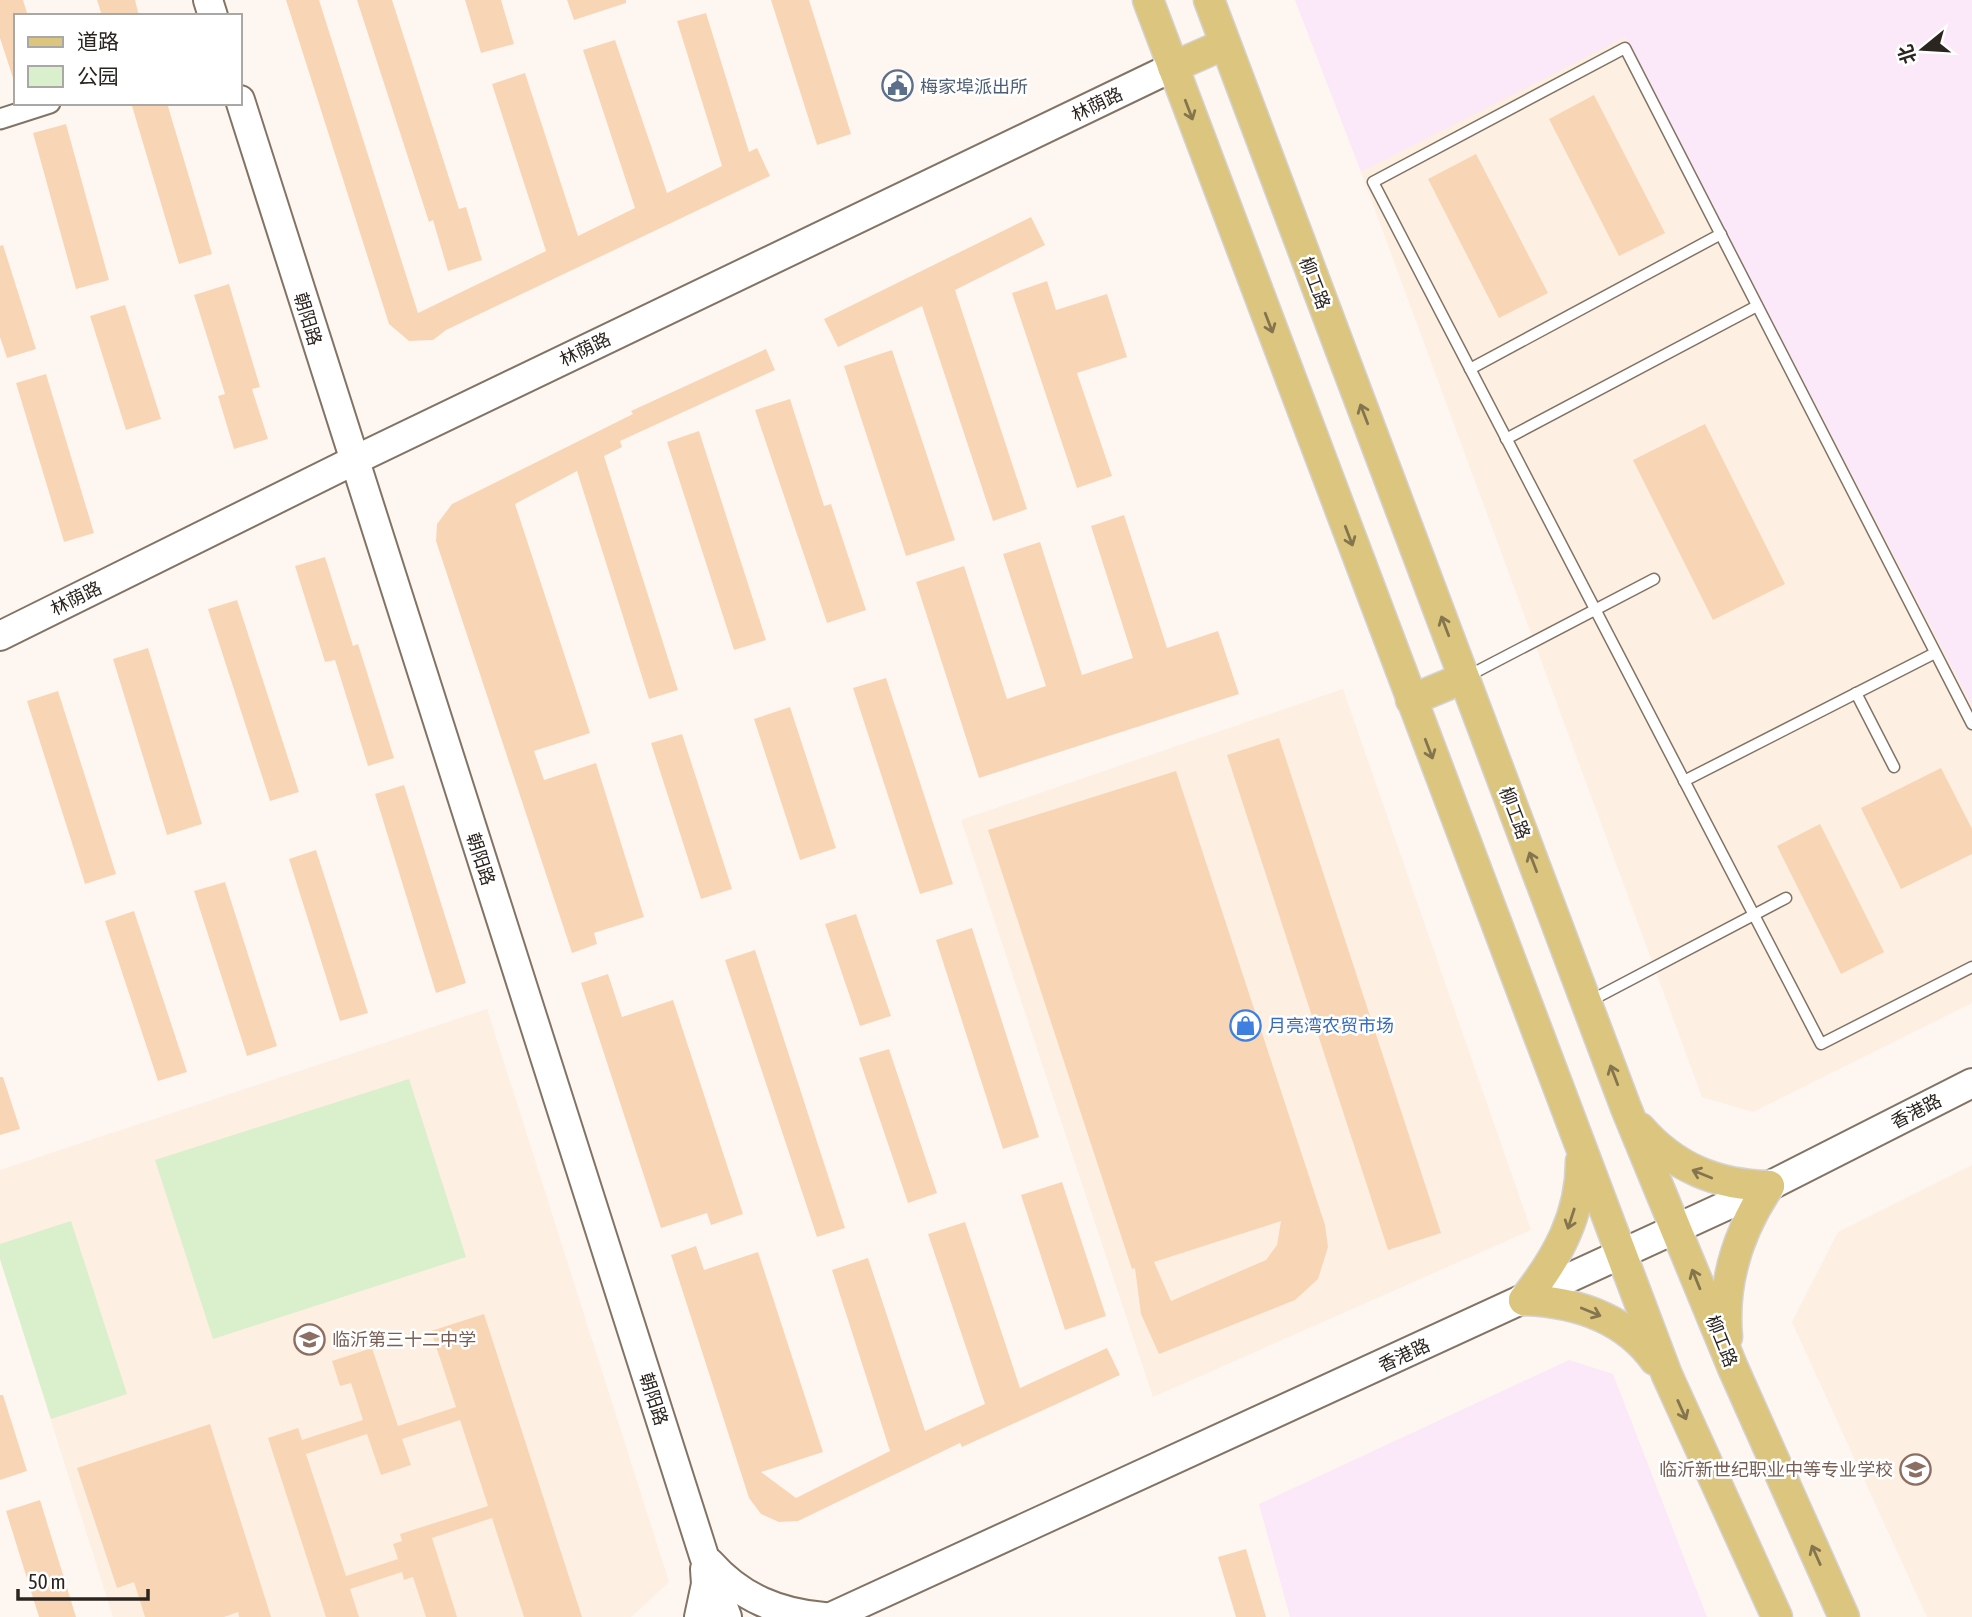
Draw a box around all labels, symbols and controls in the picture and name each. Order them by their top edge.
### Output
legend [14,14,242,105]
north arrow [1888,14,1958,84]
text: 道路 [77,29,119,53]
text: 北 [1893,42,1920,67]
text: 公园 [77,64,119,88]
public building icon: 梅家埠派出所 [880,69,914,103]
place label: 梅家埠派出所 [920,76,1028,97]
street label: 林荫路 [1068,83,1126,125]
one-way arrow [1184,98,1197,120]
street label: 柳工路 [1296,254,1334,312]
street label: 朝阳路 [290,290,326,348]
one-way arrow [1264,311,1276,333]
street label: 林荫路 [556,328,614,370]
one-way arrow [1357,403,1370,425]
one-way arrow [1344,524,1356,546]
street label: 林荫路 [47,577,105,619]
one-way arrow [1437,616,1450,638]
one-way arrow [1424,737,1436,759]
street label: 柳工路 [1496,784,1534,842]
street label: 朝阳路 [463,830,499,888]
one-way arrow [1526,852,1539,874]
shop icon: 月亮湾农贸市场 [1228,1008,1262,1042]
place label: 月亮湾农贸市场 [1268,1015,1394,1036]
one-way arrow [1606,1065,1619,1087]
street label: 香港路 [1887,1089,1945,1133]
one-way arrow [1692,1167,1714,1180]
one-way arrow [1564,1208,1577,1230]
one-way arrow [1689,1268,1702,1290]
one-way arrow [1579,1306,1601,1319]
street label: 柳工路 [1702,1312,1742,1370]
school or university icon: 临沂第三十二中学 [292,1322,326,1356]
place label: 临沂第三十二中学 [332,1329,476,1350]
street label: 香港路 [1375,1334,1433,1376]
street label: 朝阳路 [636,1370,672,1428]
one-way arrow [1676,1398,1689,1420]
school or university icon: 临沂新世纪职业中等专业学校 [1899,1452,1933,1486]
place label: 临沂新世纪职业中等专业学校 [1659,1459,1893,1480]
one-way arrow [1809,1545,1822,1566]
scale bar [18,1558,147,1602]
text: 50 m [28,1569,66,1593]

